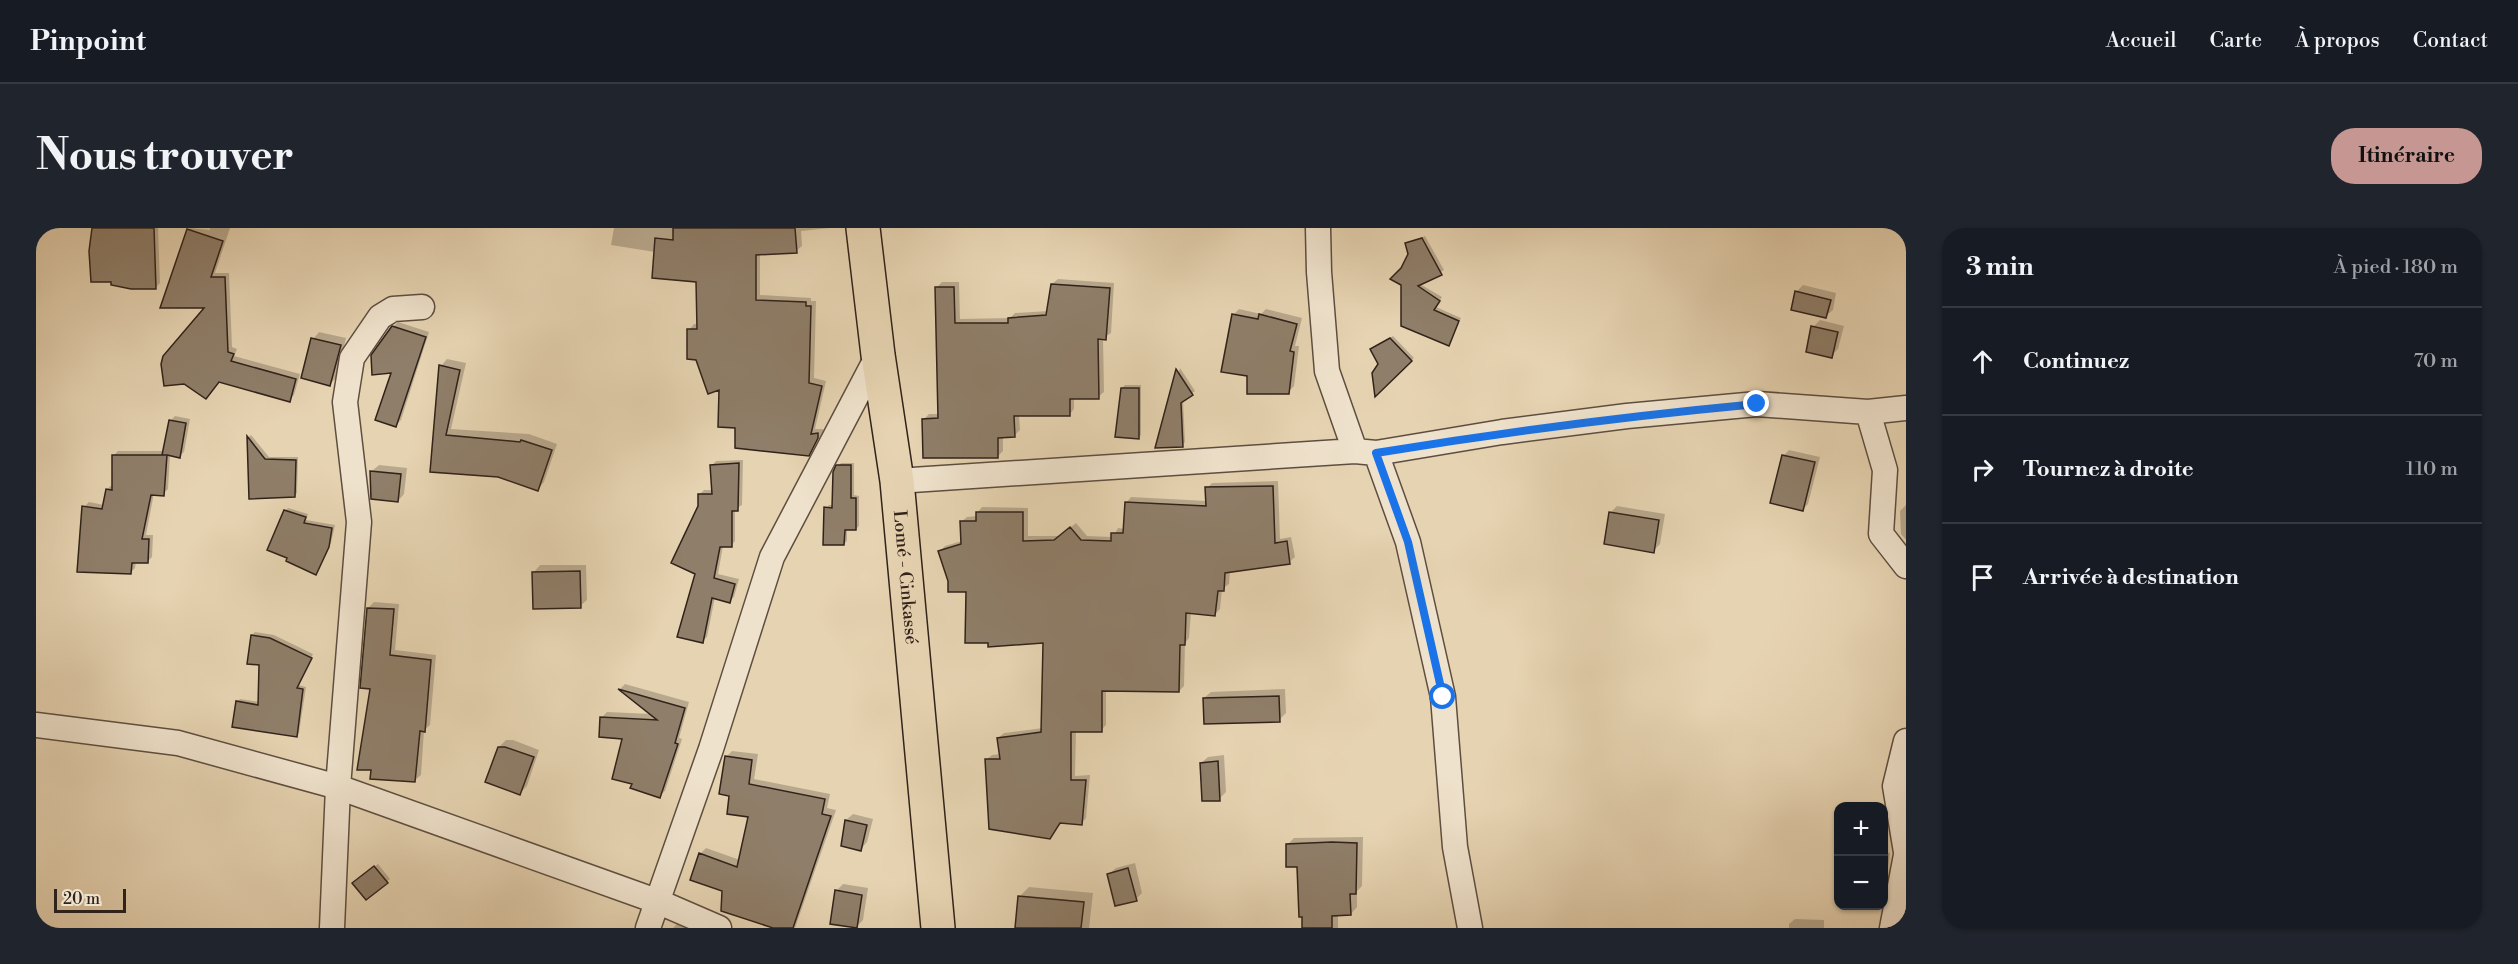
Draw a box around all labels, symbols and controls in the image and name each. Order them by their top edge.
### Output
text: Pinpoint [30,24,146,59]
text: Accueil [2106,28,2177,54]
text: Carte [2210,28,2262,54]
text: À propos [2295,28,2380,54]
text: Contact [2413,28,2488,54]
button: Itinéraire [2331,128,2482,184]
text: Nous trouver [36,130,294,183]
text: 3 min [1966,251,2034,283]
text: À pied · 180 m [2334,255,2458,280]
icon: ahead [1966,345,1999,378]
text: Continuez [2023,348,2129,375]
text: 70 m [2414,349,2458,374]
route end [1743,390,1769,416]
icon: right [1966,453,1999,486]
text: Tournez à droite [2023,456,2194,483]
text: 110 m [2406,457,2458,482]
street label: Lomé - Cinkassé [888,509,923,645]
icon: arrive [1966,561,1999,594]
text: Arrivée à destination [2023,564,2239,591]
route start [1429,683,1455,709]
map controls [1834,802,1888,910]
button: + [1834,802,1888,856]
button: − [1834,856,1888,910]
scale bar [54,886,126,914]
text: 20 m [63,889,100,909]

